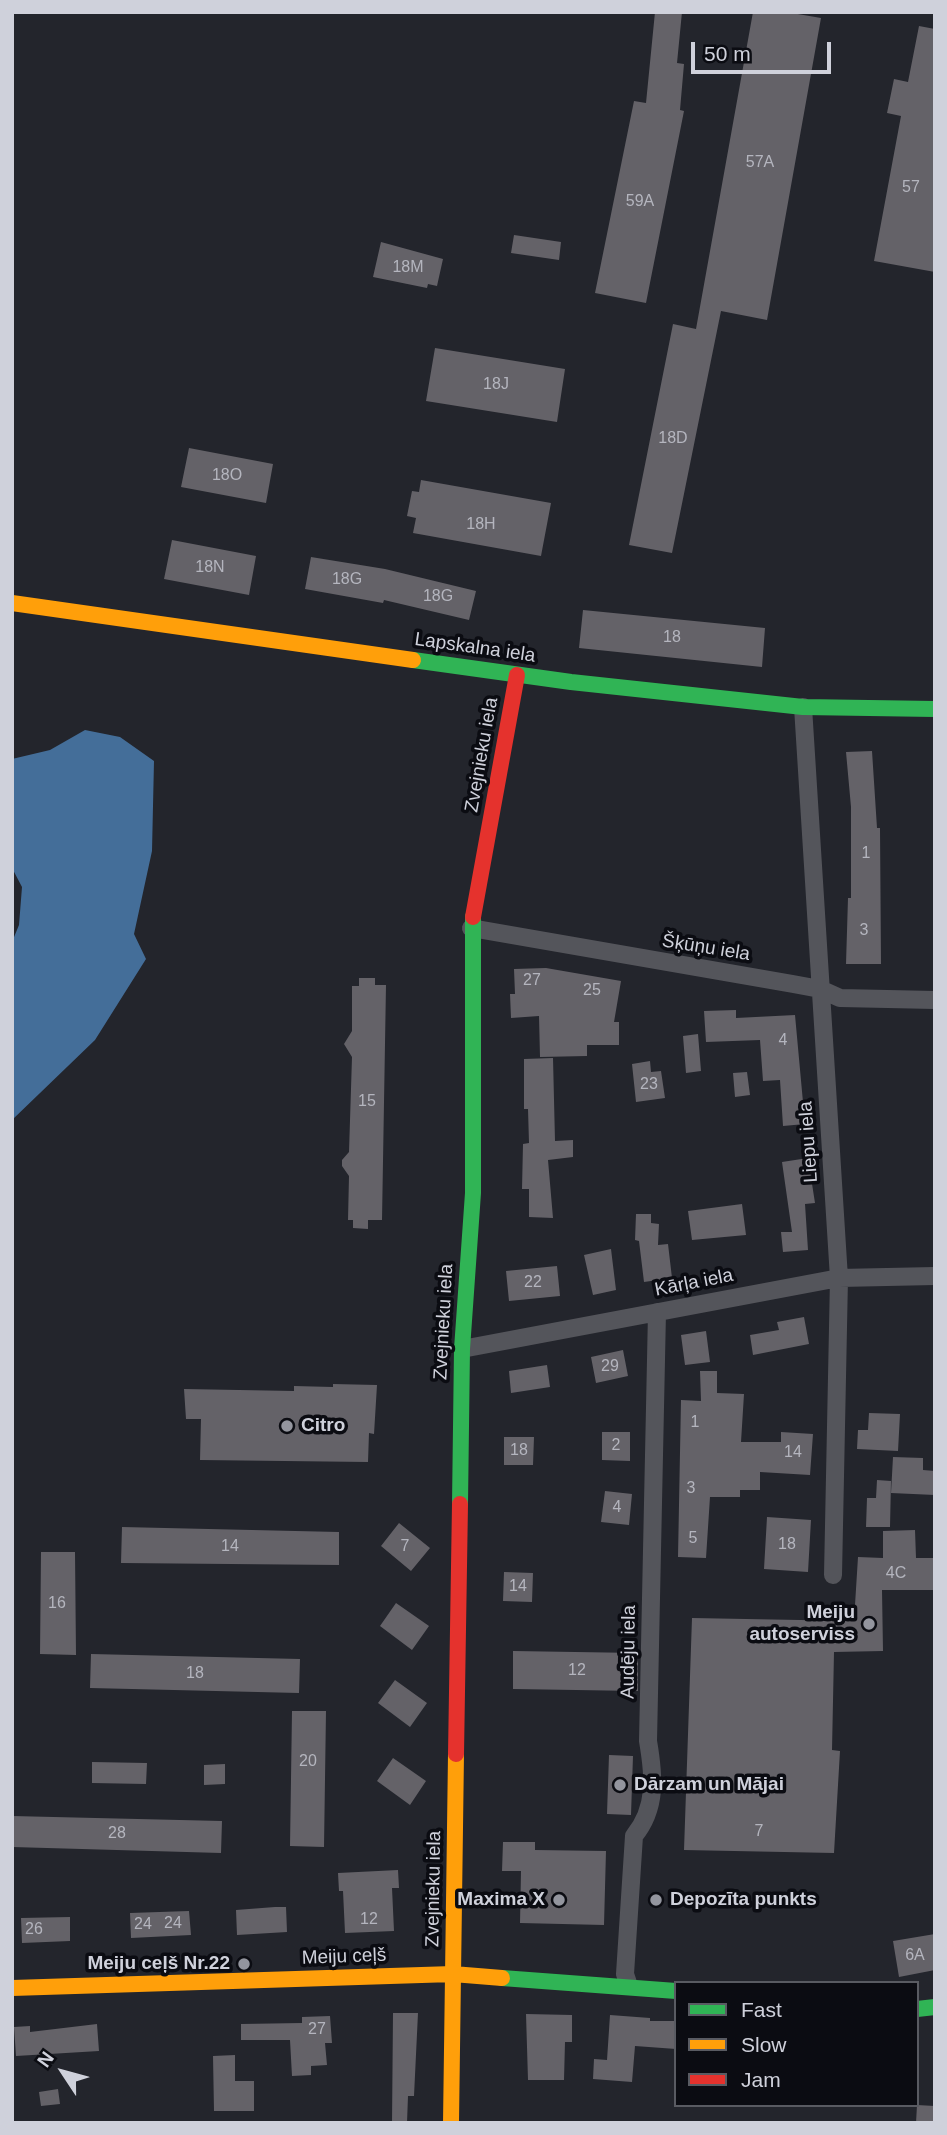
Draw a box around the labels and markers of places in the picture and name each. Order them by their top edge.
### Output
place label: Citro [301,1415,345,1437]
marker: Citro [279,1418,295,1434]
place label: Meiju autoserviss [749,1602,855,1646]
marker: Meiju autoserviss [861,1616,877,1632]
place label: Dārzam un Mājai [634,1774,784,1796]
marker: Dārzam un Mājai [612,1777,628,1793]
place label: Maxima X [457,1889,545,1911]
place label: Depozīta punkts [670,1889,817,1911]
marker: Maxima X [551,1892,567,1908]
marker: Depozīta punkts [648,1892,664,1908]
place label: Meiju ceļš Nr.22 [87,1953,230,1975]
marker: Meiju ceļš Nr.22 [236,1956,252,1972]

